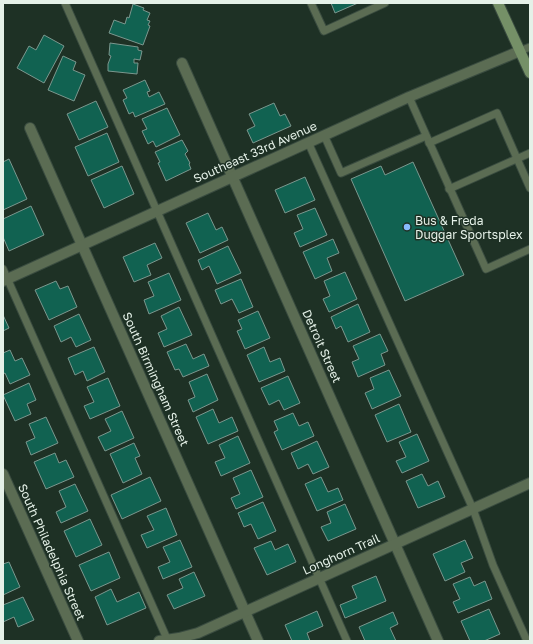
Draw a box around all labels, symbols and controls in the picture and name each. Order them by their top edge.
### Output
street label: Southeast 33rd Avenue [191,118,319,186]
place label: Bus & Freda Duggar Sportsplex [415,213,523,242]
marker: Bus & Freda Duggar Sportsplex [402,222,412,232]
street label: Detroit Street [299,307,345,385]
street label: South Birmingham Street [120,310,192,449]
street label: South Philadelphia Street [15,481,89,623]
street label: Longhorn Trail [300,530,382,578]

